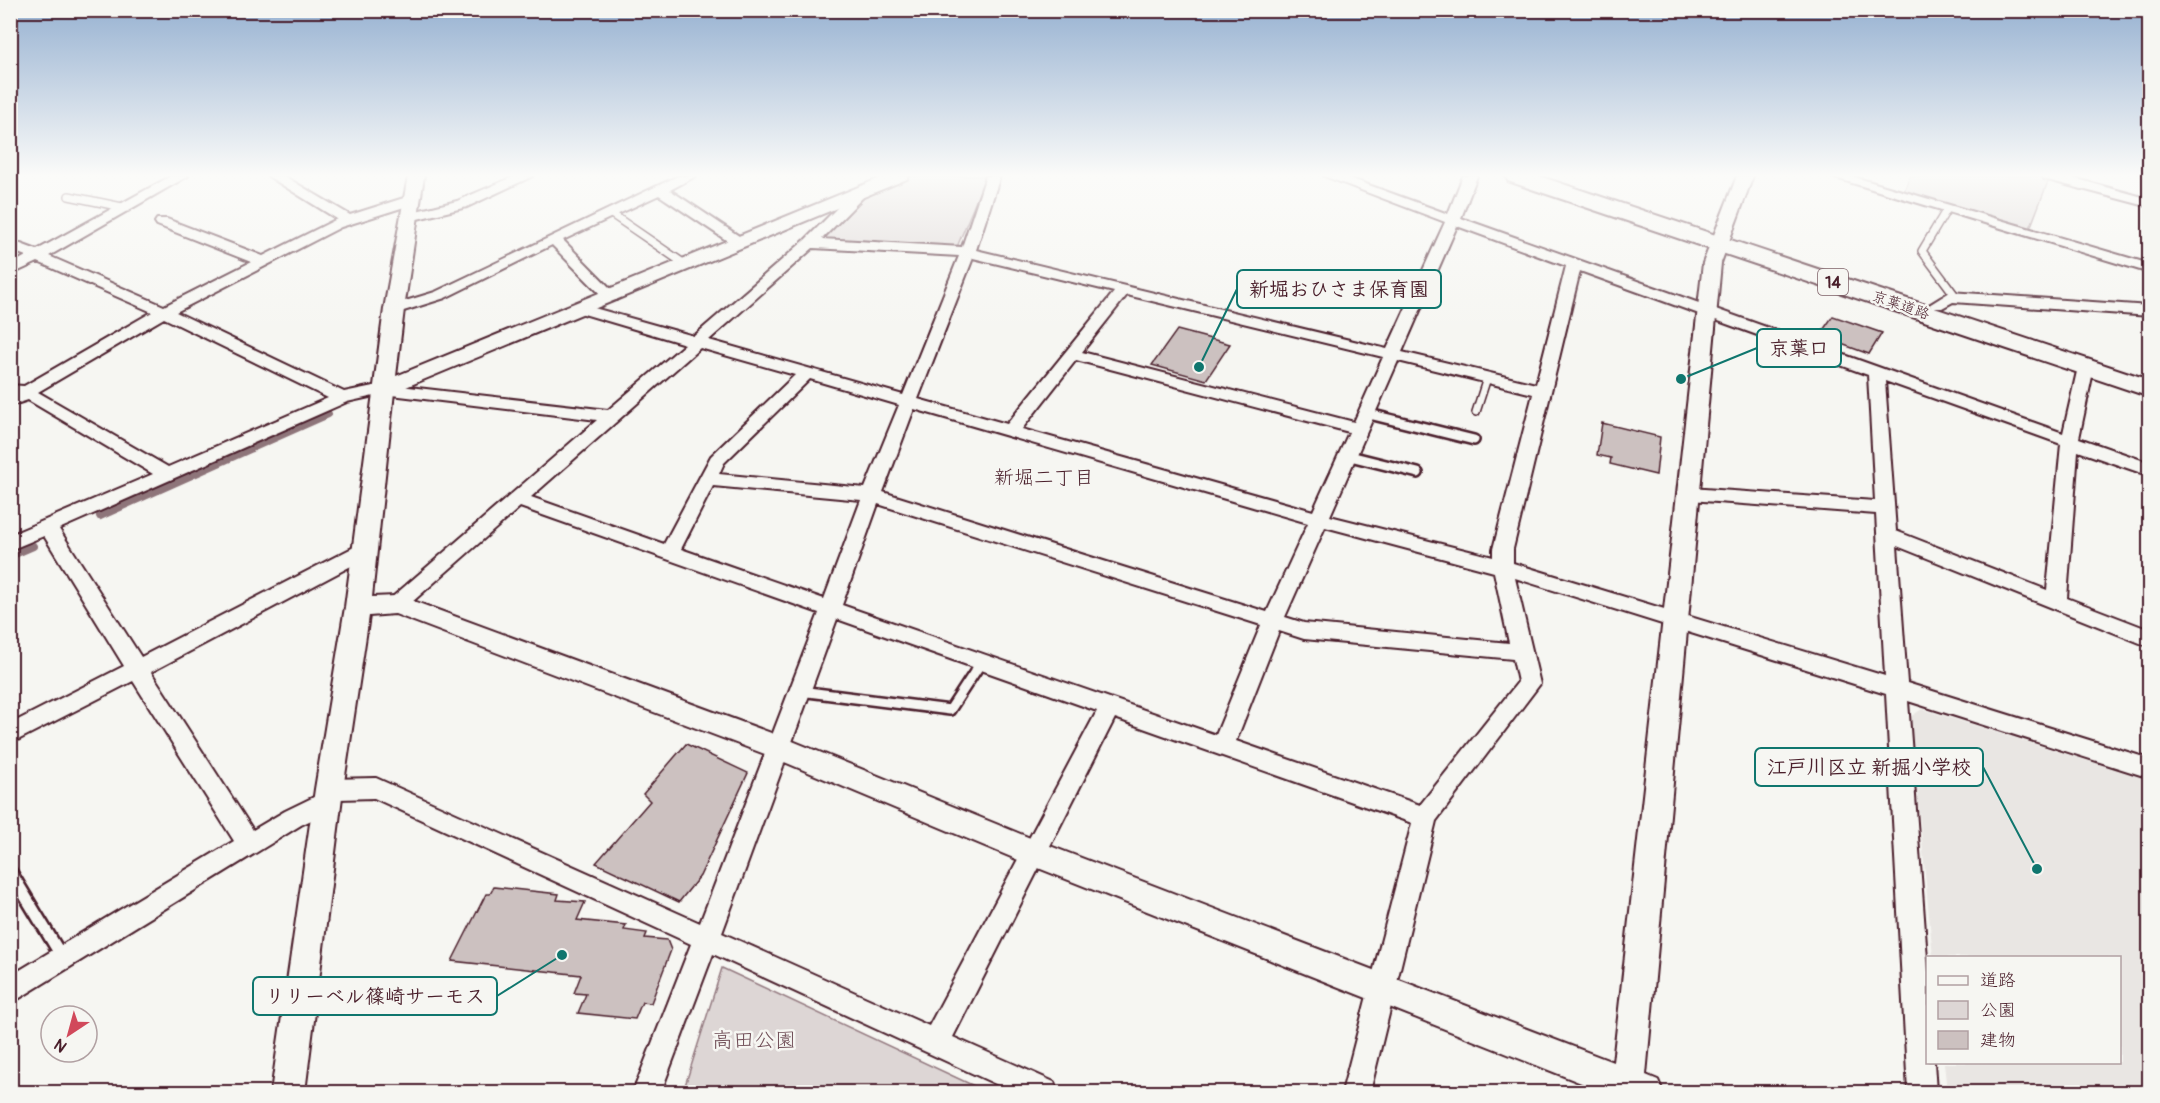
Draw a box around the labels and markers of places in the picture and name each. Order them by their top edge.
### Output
callout: 新堀おひさま保育園 [1237,270,1441,308]
callout: 京葉口 [1757,329,1841,367]
callout: 江戸川区立 新掘小学校 [1755,748,1983,786]
callout: リリーベル篠崎サーモス [253,977,497,1015]

